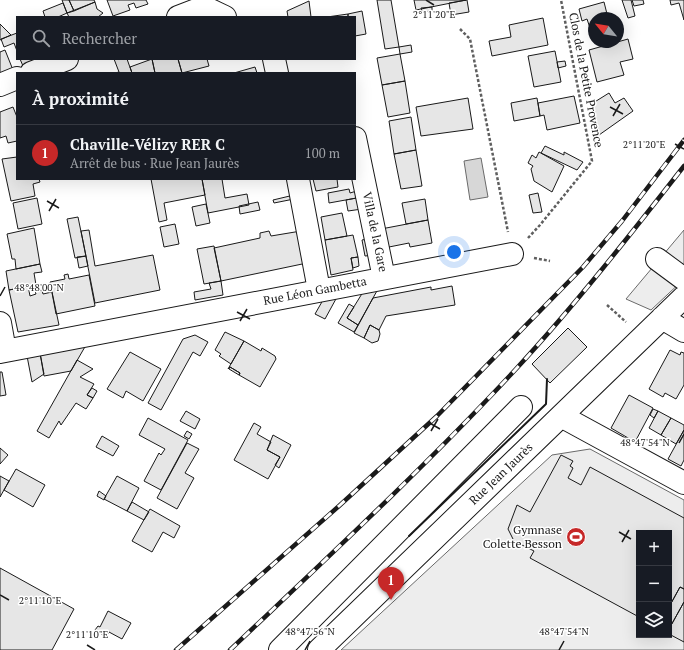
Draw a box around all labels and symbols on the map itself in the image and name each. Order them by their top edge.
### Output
text: 2°11'20"E [413,8,456,21]
street label: Clos de la Petite Provence [566,11,607,149]
north arrow [588,12,624,48]
text: 2°11'20"E [623,138,666,151]
street label: Villa de la Gare [360,191,391,273]
your location [444,242,464,262]
street label: Rue Léon Gambetta [262,273,368,308]
text: 48°48'00"N [14,281,64,294]
text: 48°47'54"N [620,436,670,449]
street label: Rue Jean Jaurès [466,440,536,508]
place label: Gymnase Colette Besson [483,522,562,551]
sports icon: Gymnase Colette Besson [565,526,587,548]
pin: 1 [378,567,404,600]
text: 2°11'10"E [19,594,62,607]
text: 48°47'56"N [285,625,335,638]
text: 48°47'54"N [539,625,589,638]
text: 2°11'10"E [66,628,109,641]

